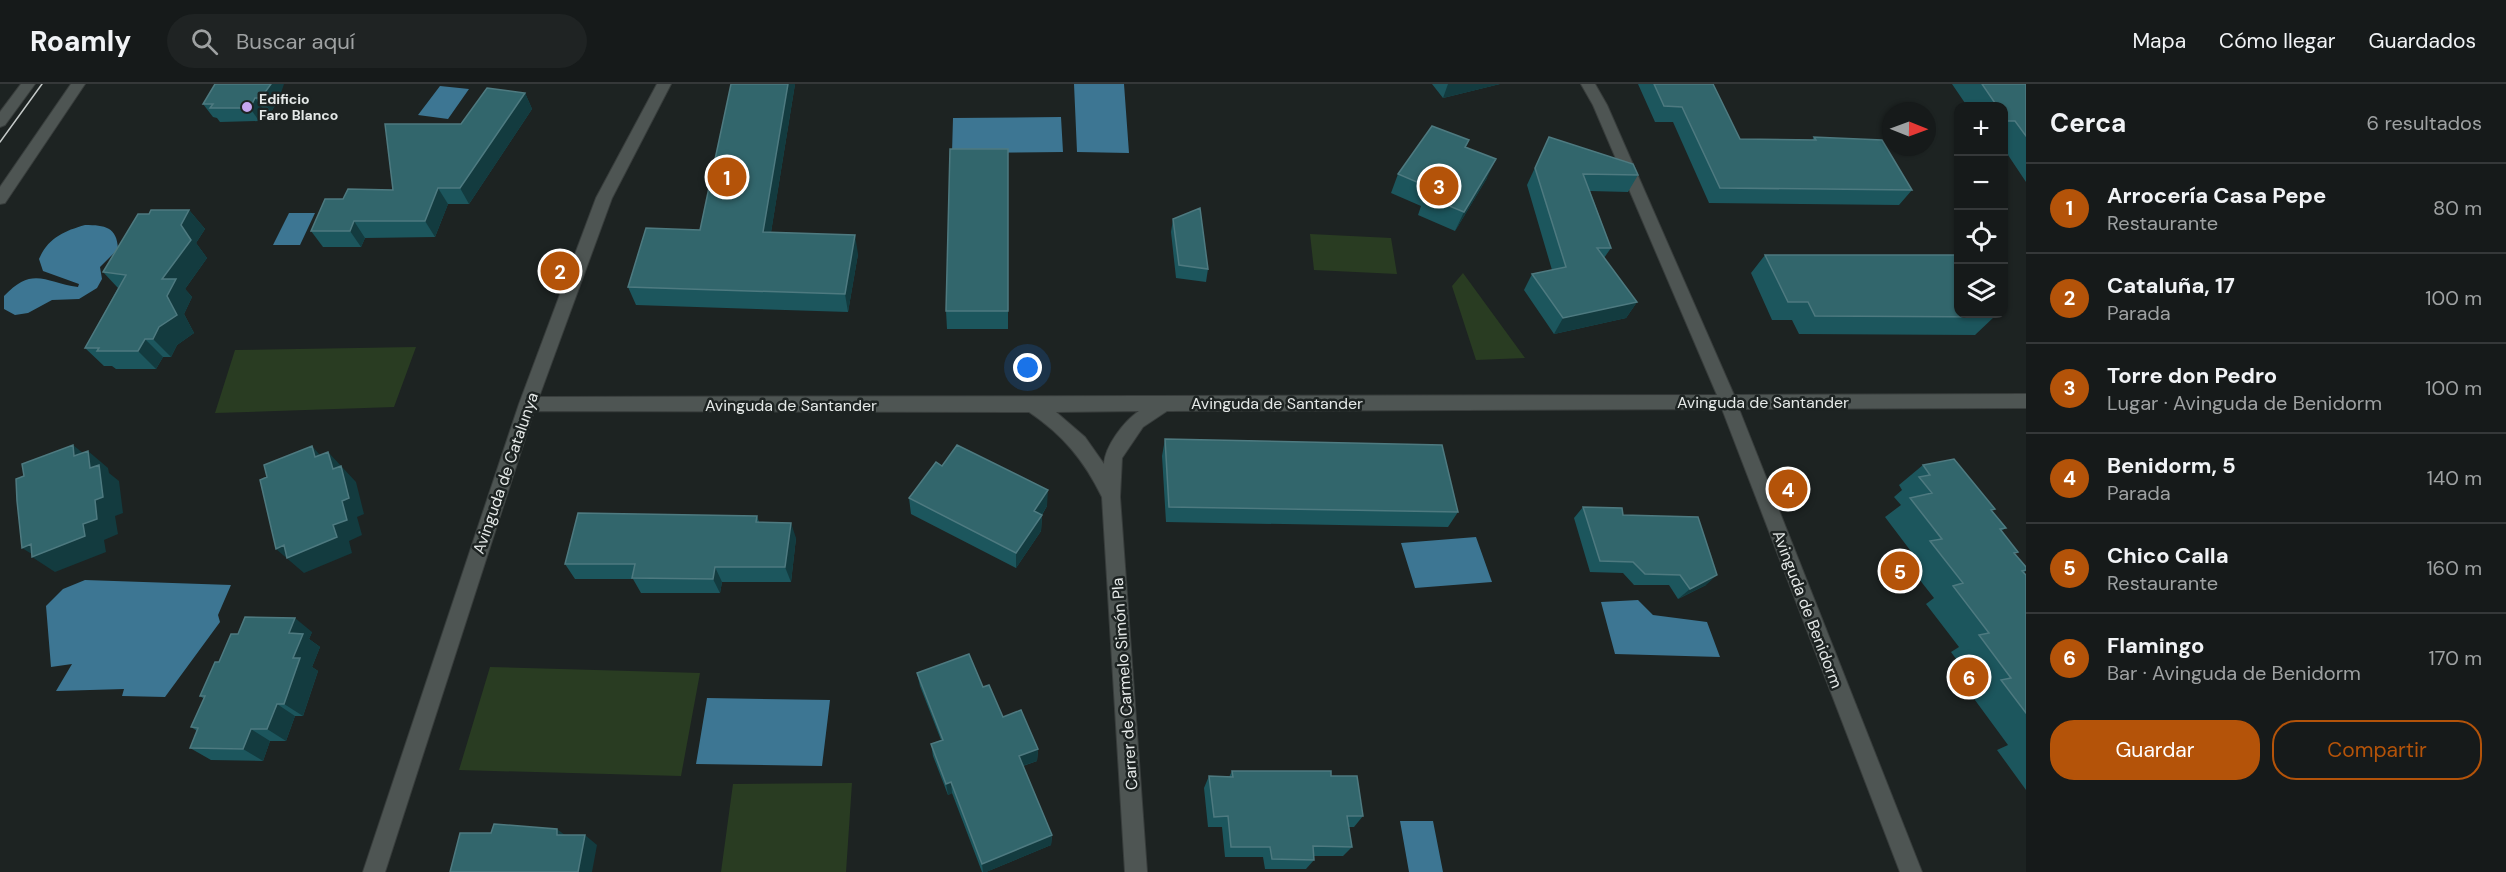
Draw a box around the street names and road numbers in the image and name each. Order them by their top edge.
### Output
street label: Avinguda de Catalunya [468,390,543,557]
street label: Avinguda de Santander [1677,392,1849,413]
street label: Avinguda de Santander [1191,393,1363,414]
street label: Avinguda de Santander [705,395,877,416]
street label: Avinguda de Benidorm [1768,527,1847,691]
street label: Carrer de Carmelo Simón Pla [1107,577,1142,791]

